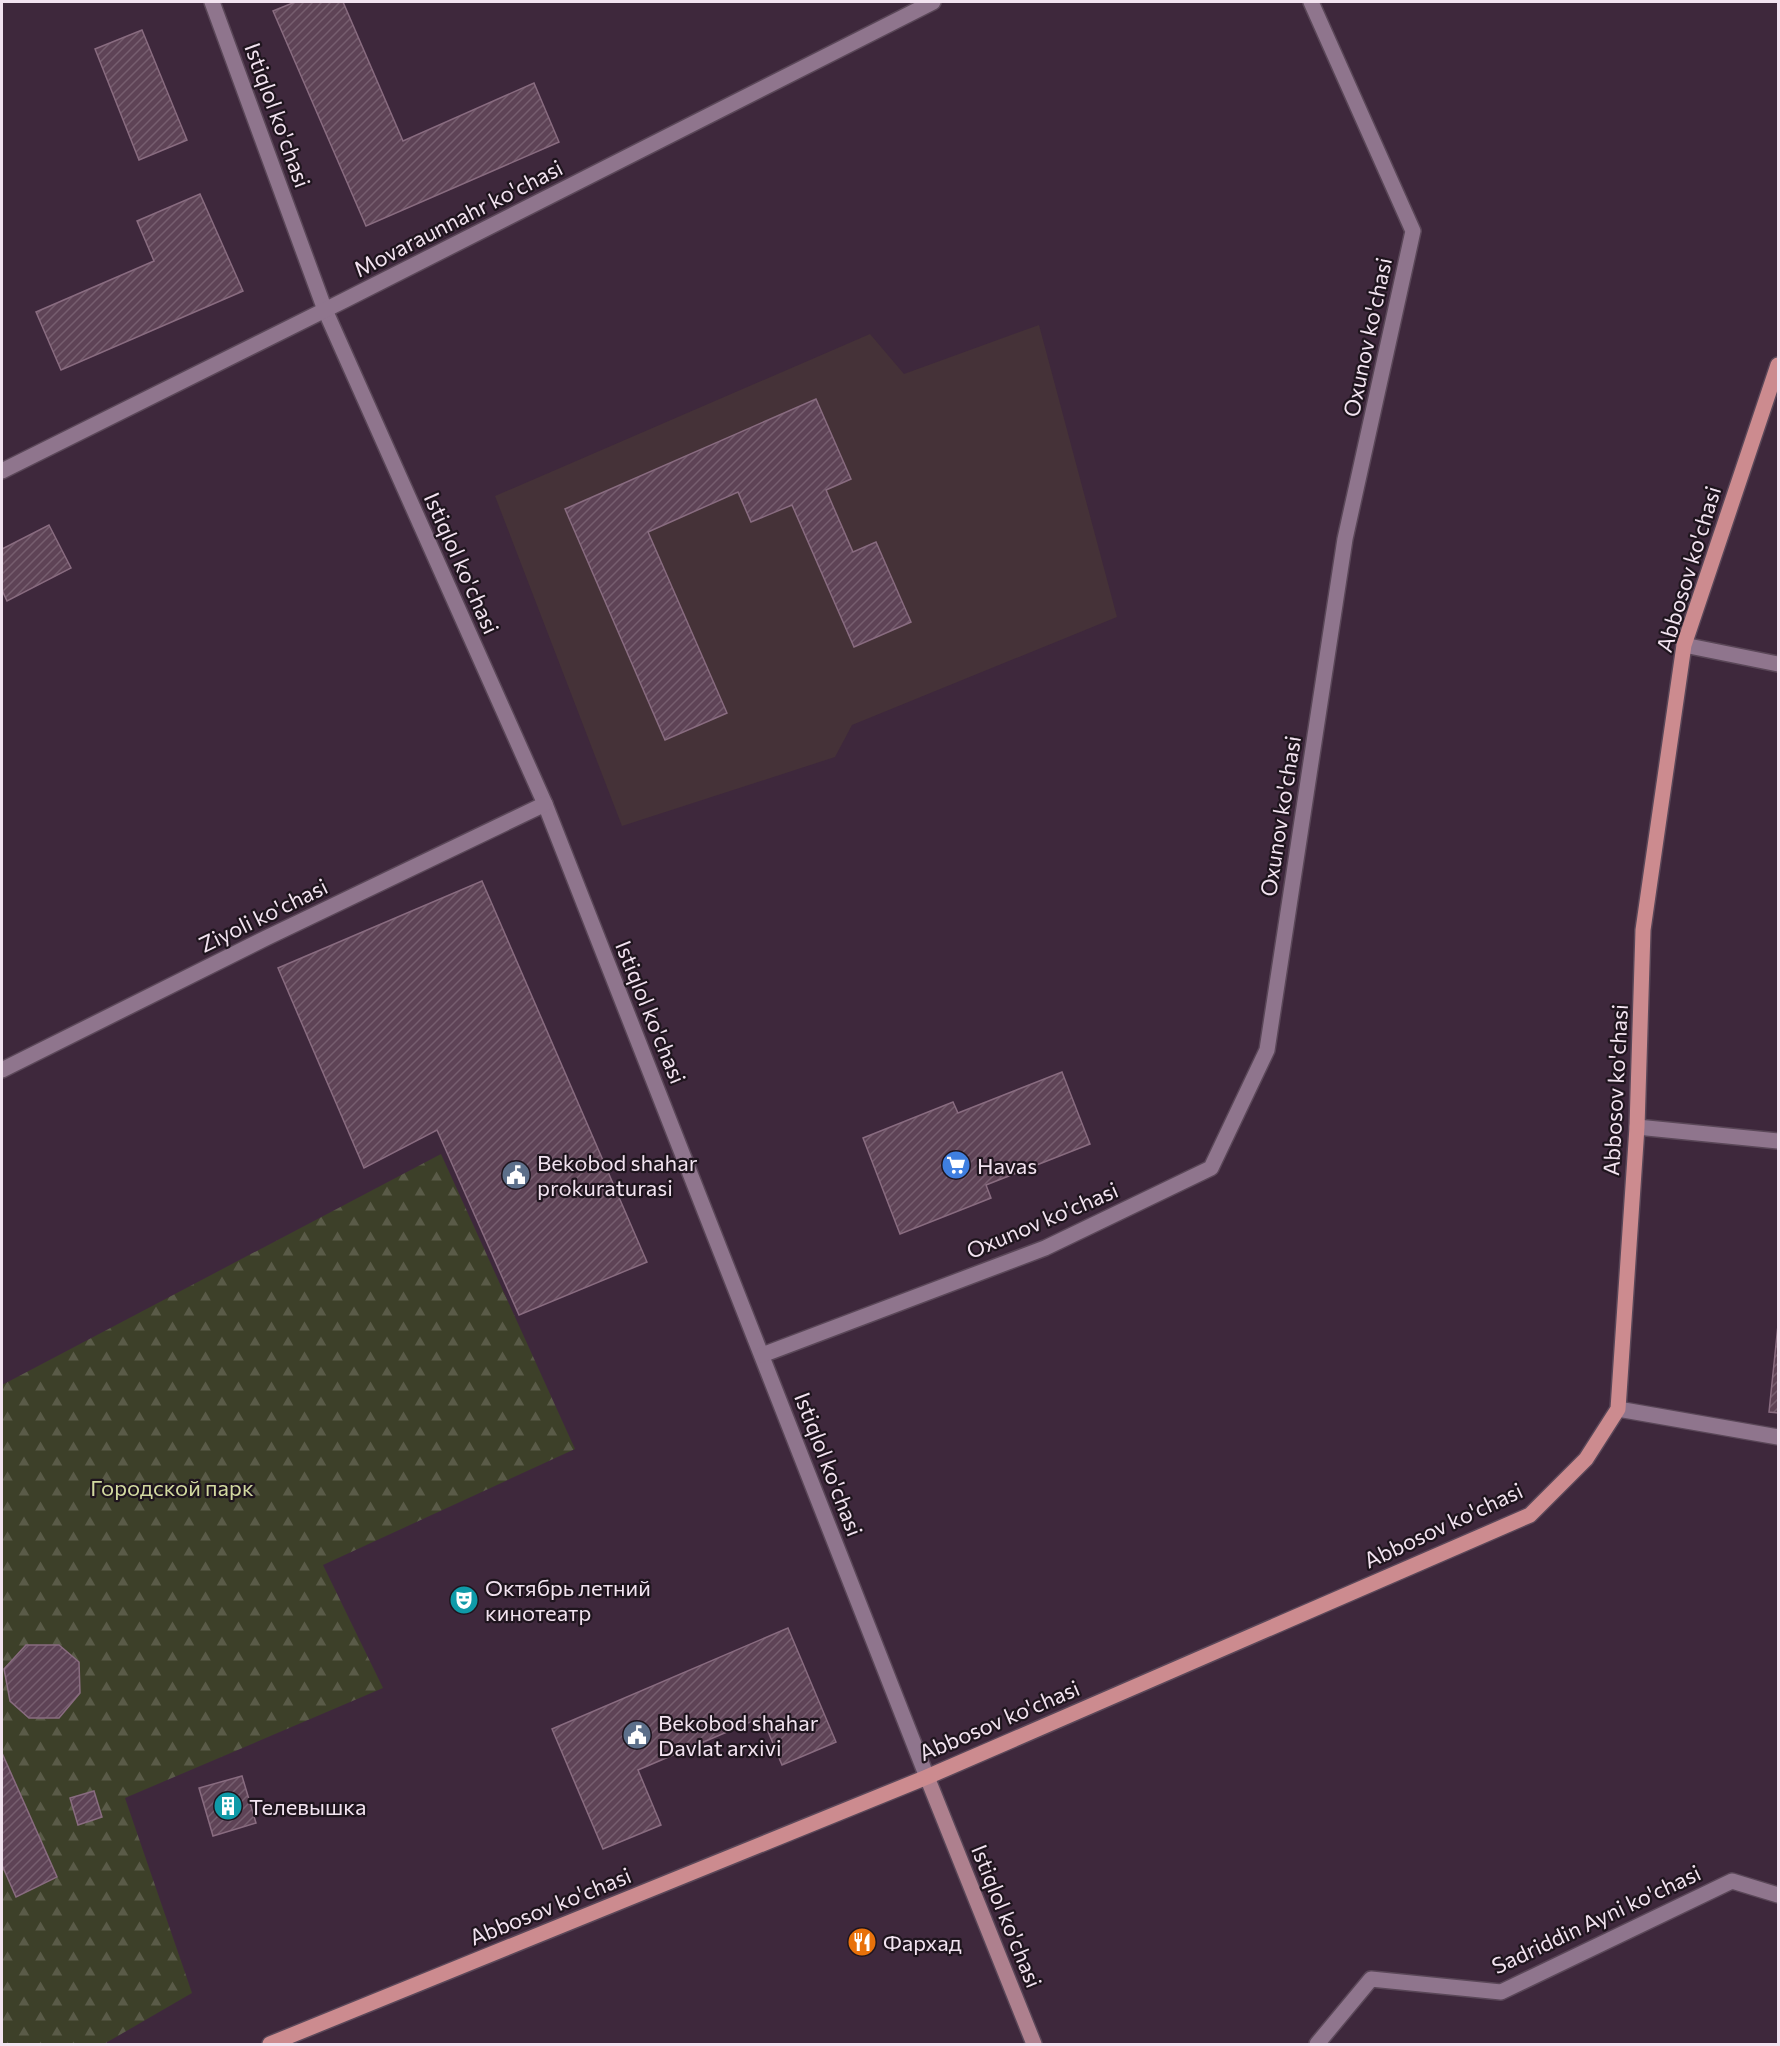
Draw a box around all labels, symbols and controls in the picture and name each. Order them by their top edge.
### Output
street label: Istiqlol ko'chasi [239,39,317,191]
street label: Movaraunnahr ko'chasi [349,154,567,282]
street label: Oxunov ko'chasi [1337,255,1397,419]
street label: Abbosov ko'chasi [1650,483,1726,655]
street label: Istiqlol ko'chasi [419,488,505,638]
street label: Oxunov ko'chasi [1254,734,1306,898]
street label: Ziyoli ko'chasi [194,872,332,958]
street label: Istiqlol ko'chasi [610,937,692,1087]
street label: Abbosov ko'chasi [1597,1003,1633,1177]
place label: Bekobod shahar prokuraturasi [537,1149,698,1201]
supermarket icon: Havas [940,1149,972,1181]
place label: Havas [977,1152,1037,1179]
public building icon: Bekobod shahar prokuraturasi [500,1159,532,1191]
street label: Oxunov ko'chasi [962,1176,1122,1264]
street label: Istiqlol ko'chasi [789,1388,869,1540]
park label: Городской парк [90,1474,254,1501]
street label: Abbosov ko'chasi [1359,1476,1527,1574]
place label: Октябрь летний кинотеатр [485,1574,651,1626]
theatre icon: Октябрь летний кинотеатр [448,1584,480,1616]
street label: Abbosov ko'chasi [915,1674,1083,1766]
place label: Bekobod shahar Davlat arxivi [658,1709,819,1761]
public building icon: Bekobod shahar Davlat arxivi [621,1719,653,1751]
building icon: Телевышка [212,1790,244,1822]
place label: Телевышка [249,1793,366,1820]
street label: Istiqlol ko'chasi [966,1841,1048,1991]
street label: Sadriddin Ayni ko'chasi [1487,1859,1705,1979]
street label: Abbosov ko'chasi [465,1861,635,1951]
restaurant icon: Фархад [846,1926,878,1958]
place label: Фархад [883,1929,962,1956]

